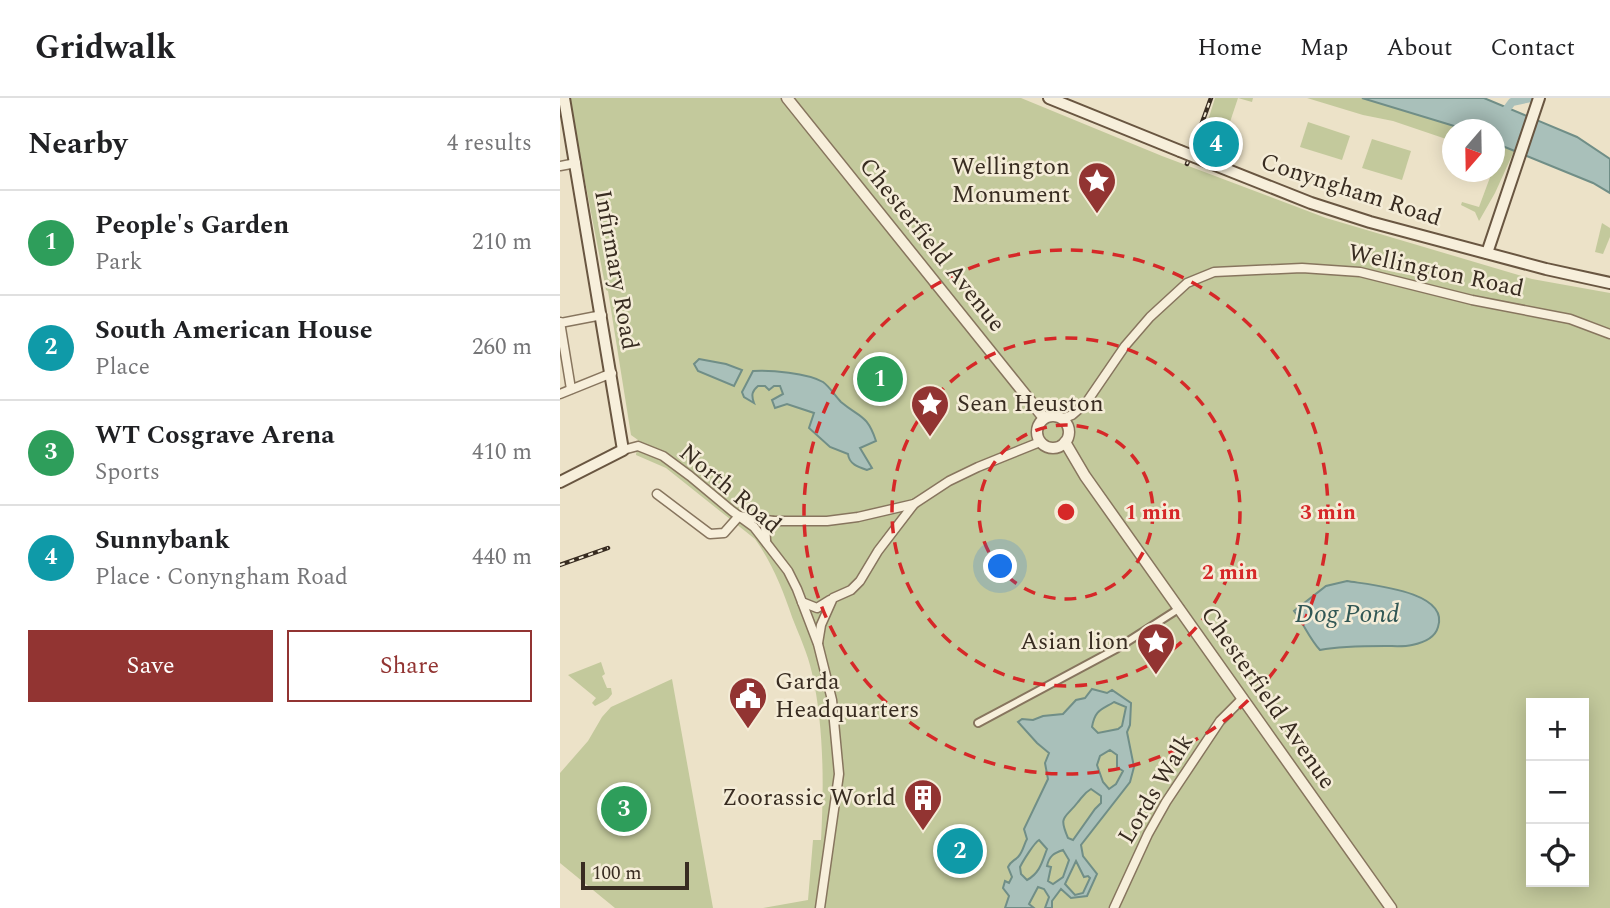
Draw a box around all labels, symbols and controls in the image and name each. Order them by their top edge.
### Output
text: Gridwalk [35,23,176,73]
text: Home [1197,30,1262,66]
text: Map [1300,30,1348,66]
text: About [1386,30,1452,66]
text: Contact [1490,30,1575,66]
pin: 4 [1193,118,1239,170]
north arrow [1442,119,1505,182]
text: Nearby [28,121,127,167]
text: 4 results [447,126,532,161]
street label: Conyngham Road [1256,144,1446,236]
place label: Wellington Monument [951,149,1070,213]
street label: Chesterfield Avenue [850,150,1014,340]
place icon: Wellington Monument [1076,160,1118,215]
street label: Infirmary Road [584,187,648,353]
text: People's Garden [95,205,289,245]
text: 1 [45,225,57,260]
text: 210 m [472,225,532,260]
street label: Wellington Road [1345,235,1527,307]
text: Park [95,245,142,280]
text: South American House [95,310,373,350]
text: 2 [45,330,57,365]
text: 260 m [472,330,532,365]
text: Place [95,350,150,385]
pin: 1 [857,353,903,405]
place icon: Sean Heuston [909,383,951,438]
place label: Sean Heuston [957,386,1104,422]
text: WT Cosgrave Arena [95,415,335,455]
text: 3 [45,435,57,470]
text: 410 m [472,435,532,470]
street label: North Road [671,435,789,543]
text: Sports [95,455,160,490]
text: 1 min [1125,497,1181,529]
text: 3 min [1300,497,1356,529]
centre of rings [1054,500,1078,524]
text: Sunnybank [95,520,230,560]
text: 4 [45,540,57,575]
text: 440 m [472,540,532,575]
your location [983,549,1017,583]
text: 2 min [1202,557,1258,589]
text: Place · Conyngham Road [95,560,348,595]
water label: Dog Pond [1295,594,1399,634]
street label: Chesterfield Avenue [1191,599,1345,797]
place icon: Asian lion [1135,621,1177,676]
place label: Asian lion [1020,624,1129,660]
button: Save [28,630,273,702]
button: Share [287,630,532,702]
place label: Garda Headquarters [775,664,919,728]
public building icon: Garda Headquarters [727,675,769,730]
map controls [1526,698,1589,887]
button: + [1526,698,1589,761]
street label: Lords Walk [1109,727,1203,851]
button: − [1526,761,1589,824]
building icon: Zoorassic World [902,777,944,832]
place label: Zoorassic World [722,780,896,816]
pin: 3 [601,783,647,835]
button: locate [1526,824,1589,887]
pin: 2 [937,825,983,877]
scale bar [581,859,690,891]
text: 100 m [592,859,642,888]

